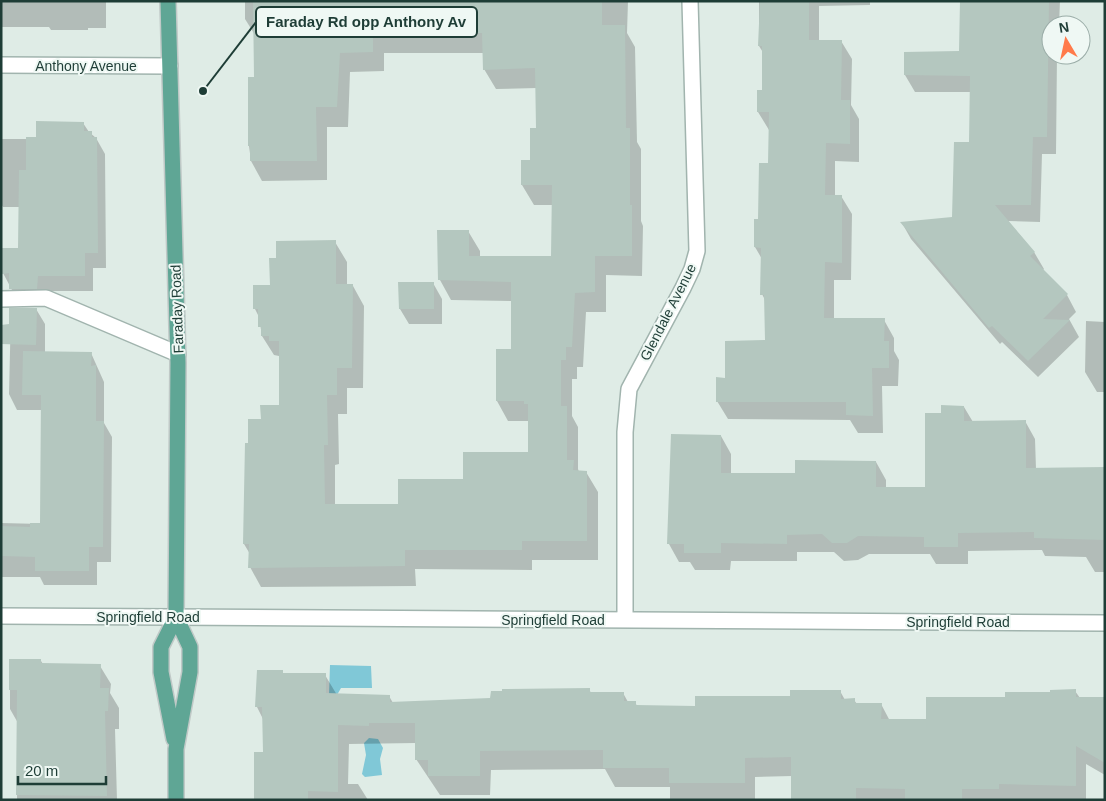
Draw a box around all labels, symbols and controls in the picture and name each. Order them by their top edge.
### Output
callout: Faraday Rd opp Anthony Av [256,7,477,37]
text: Faraday Rd opp Anthony Av [266,13,467,30]
north arrow [1041,15,1091,65]
text: N [1058,18,1070,36]
street label: Anthony Avenue [35,58,137,74]
street label: Glendale Avenue [637,261,699,363]
street label: Faraday Road [167,264,187,354]
street label: Springfield Road [96,609,200,625]
street label: Springfield Road [501,612,605,628]
street label: Springfield Road [906,614,1010,630]
scale bar [18,754,105,786]
text: 20 m [25,762,58,779]

